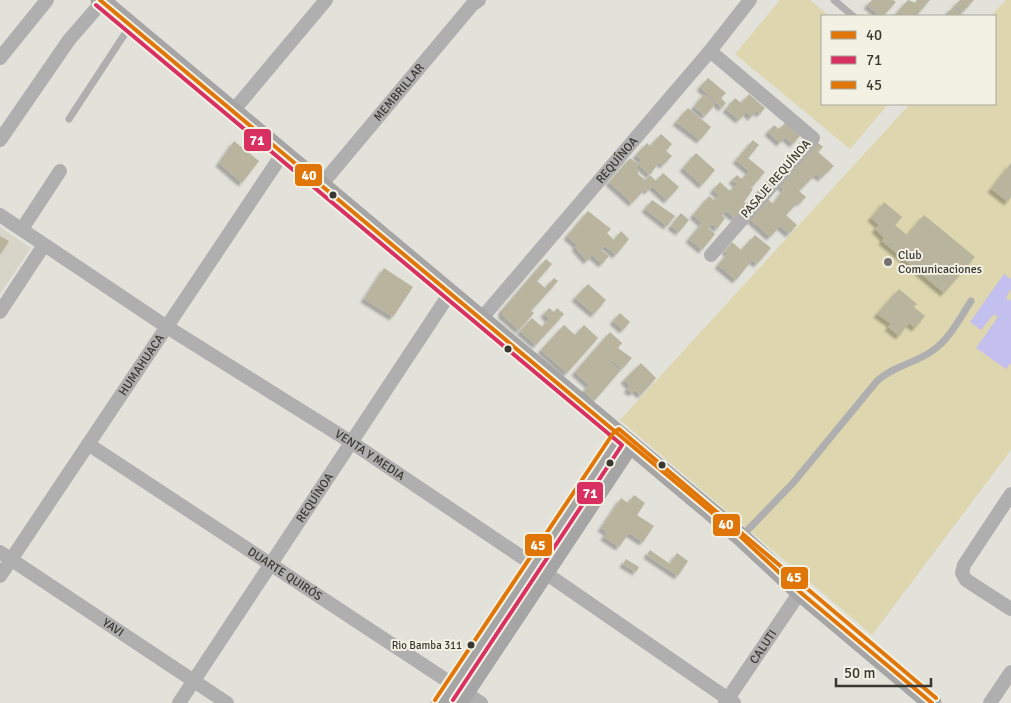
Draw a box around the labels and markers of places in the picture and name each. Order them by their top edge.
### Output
unlabelled marker [328,190,338,200]
place label: Club Comunicaciones [898,248,982,277]
marker: Club Comunicaciones [882,256,894,268]
unlabelled marker [503,344,513,354]
unlabelled marker [605,458,615,468]
unlabelled marker [657,460,667,470]
place label: Rio Bamba 311 [392,639,462,652]
marker: Rio Bamba 311 [466,640,476,650]

